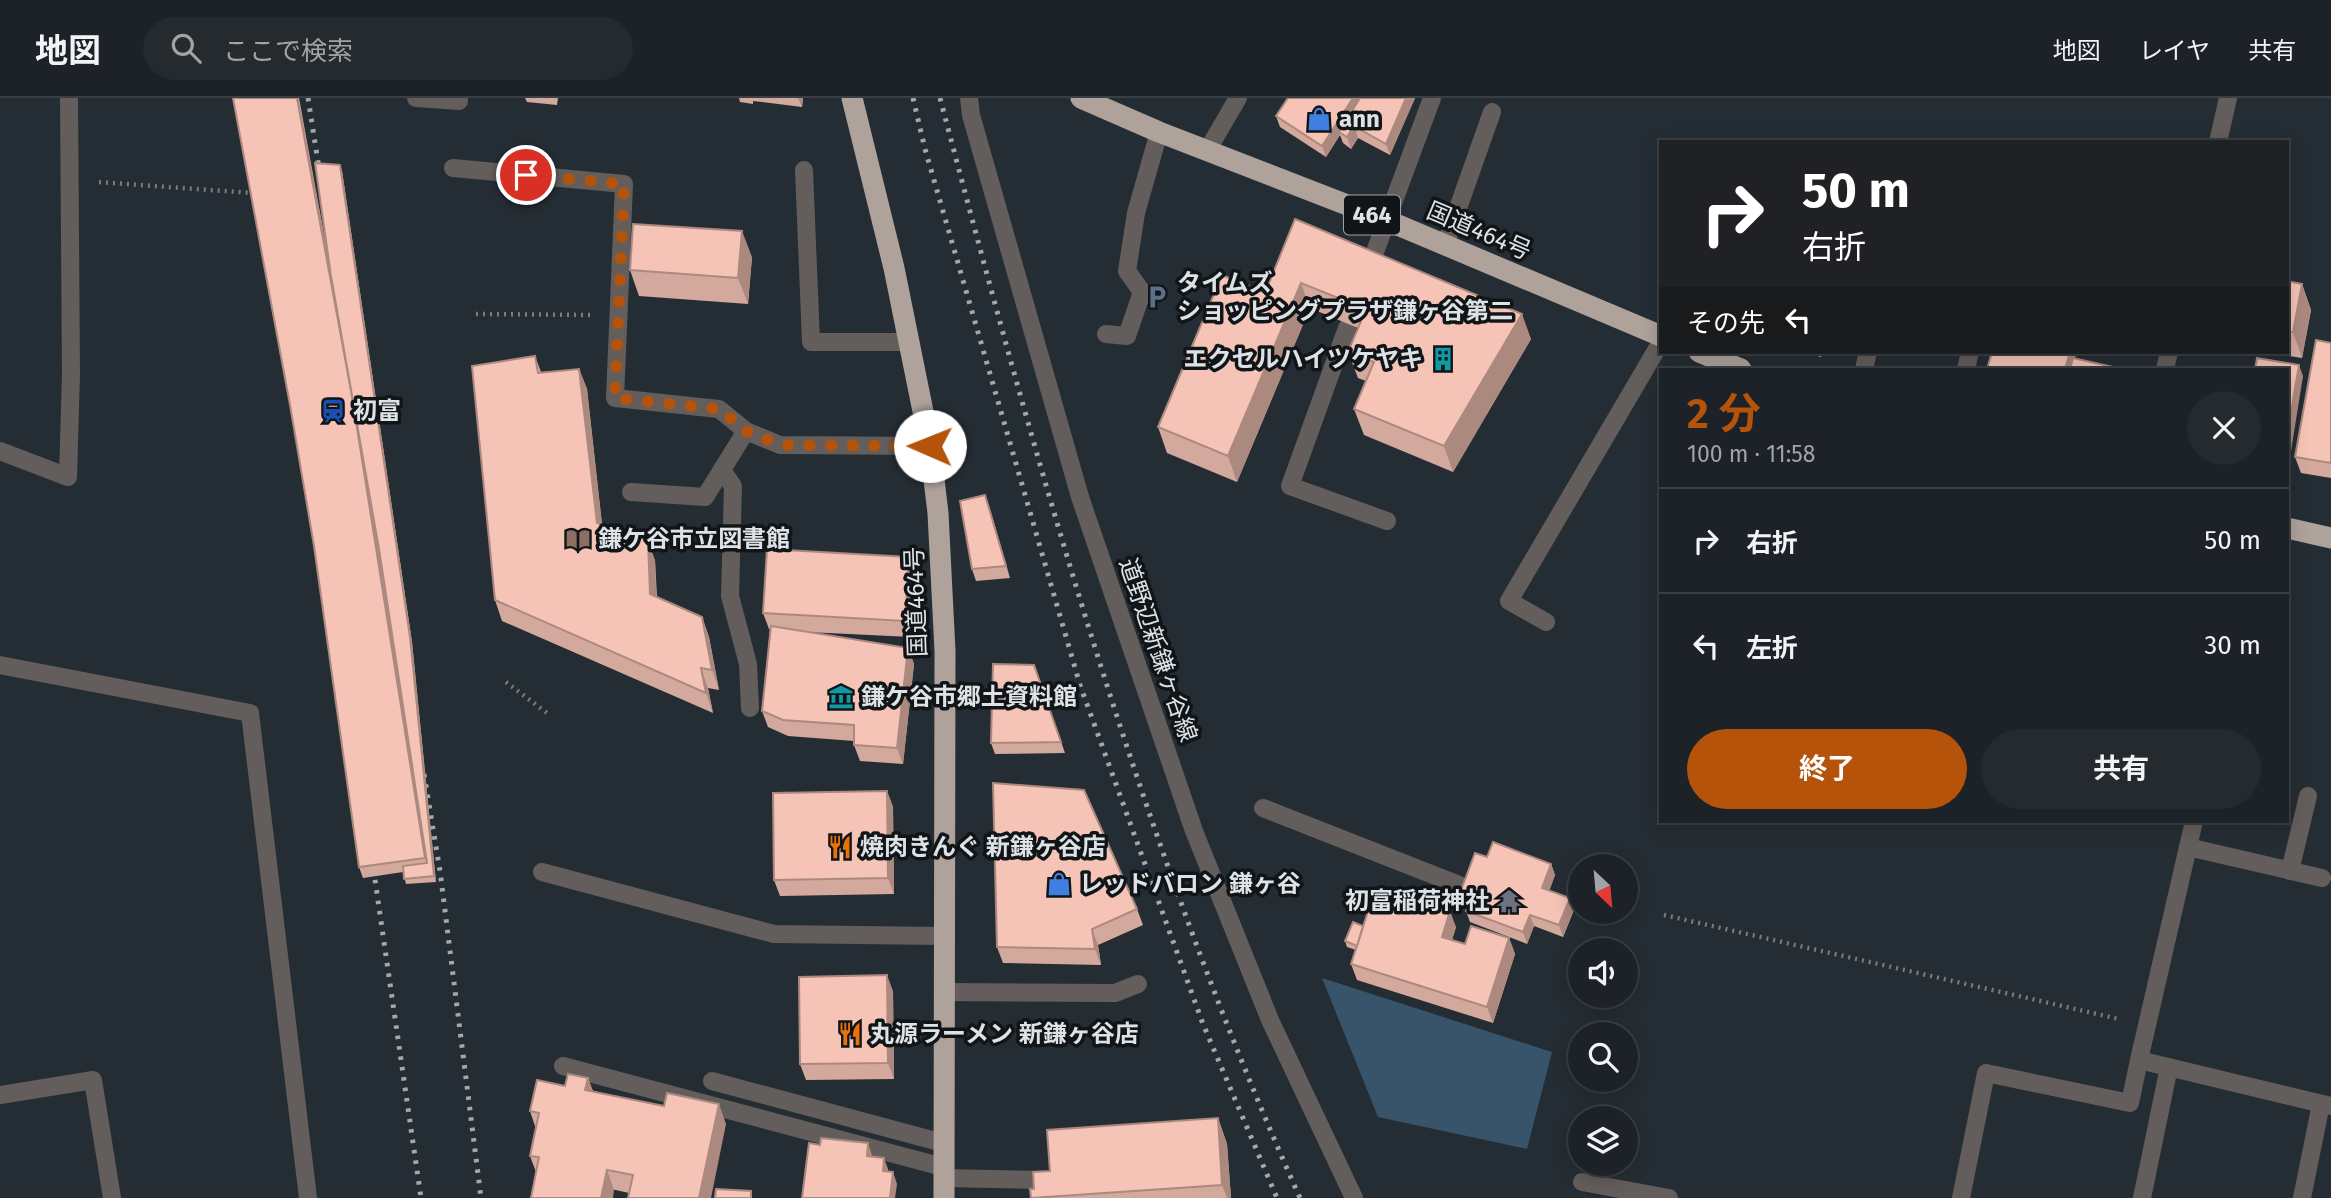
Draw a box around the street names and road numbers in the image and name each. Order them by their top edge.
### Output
road number: 464 [1344,196,1400,234]
street label: 国道464号 [1423,197,1535,265]
street label: 国道464号 [900,546,932,658]
street label: 道野辺新鎌ヶ谷線 [1114,555,1202,745]

